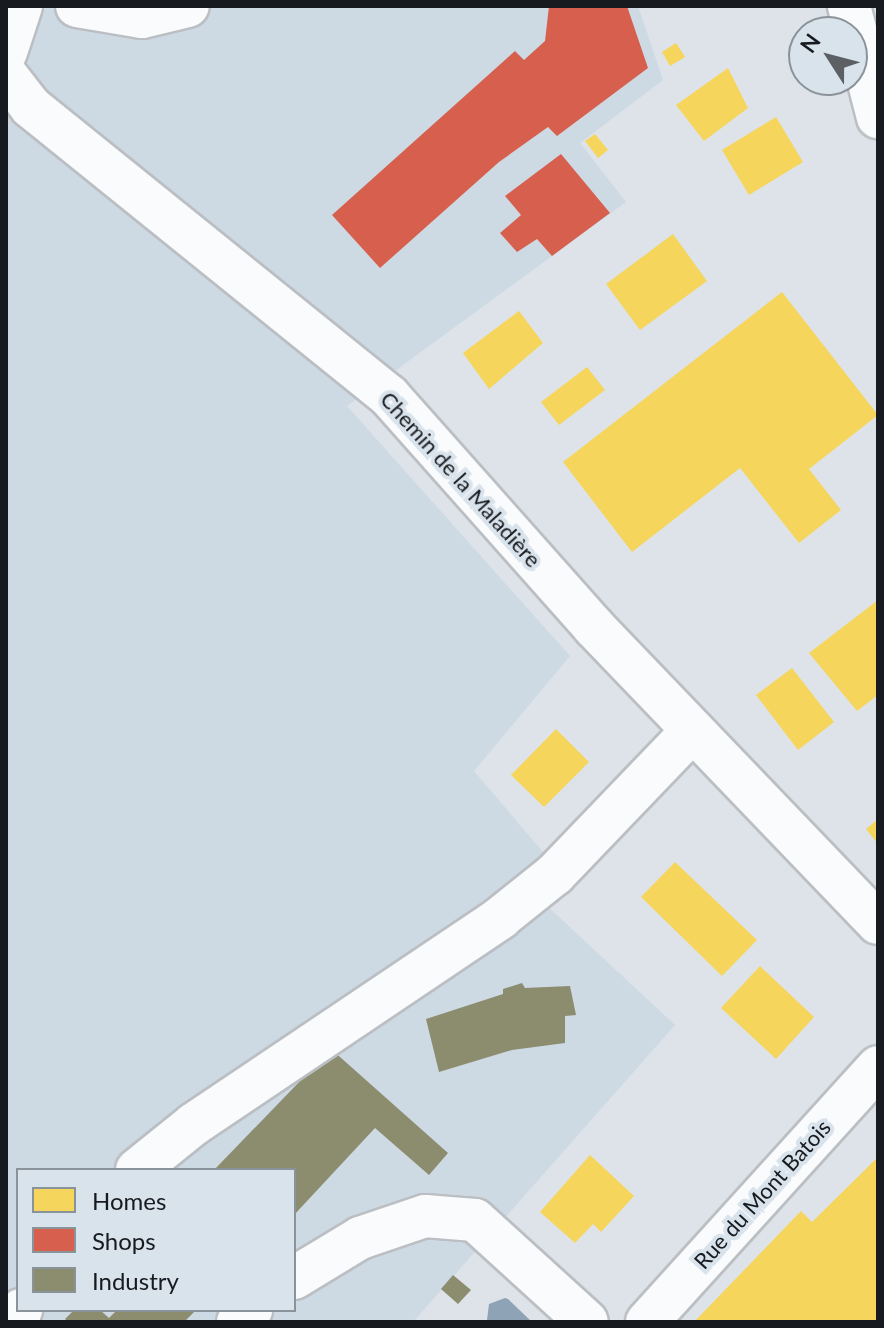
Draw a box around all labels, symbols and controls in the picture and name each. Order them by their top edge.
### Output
north arrow [788,16,868,96]
text: N [794,28,826,58]
street label: Chemin de la Maladière [375,386,547,572]
street label: Rue du Mont Batois [688,1114,836,1274]
legend [16,1168,296,1312]
text: Homes [92,1186,166,1215]
text: Shops [92,1226,156,1255]
text: Industry [92,1266,179,1295]

